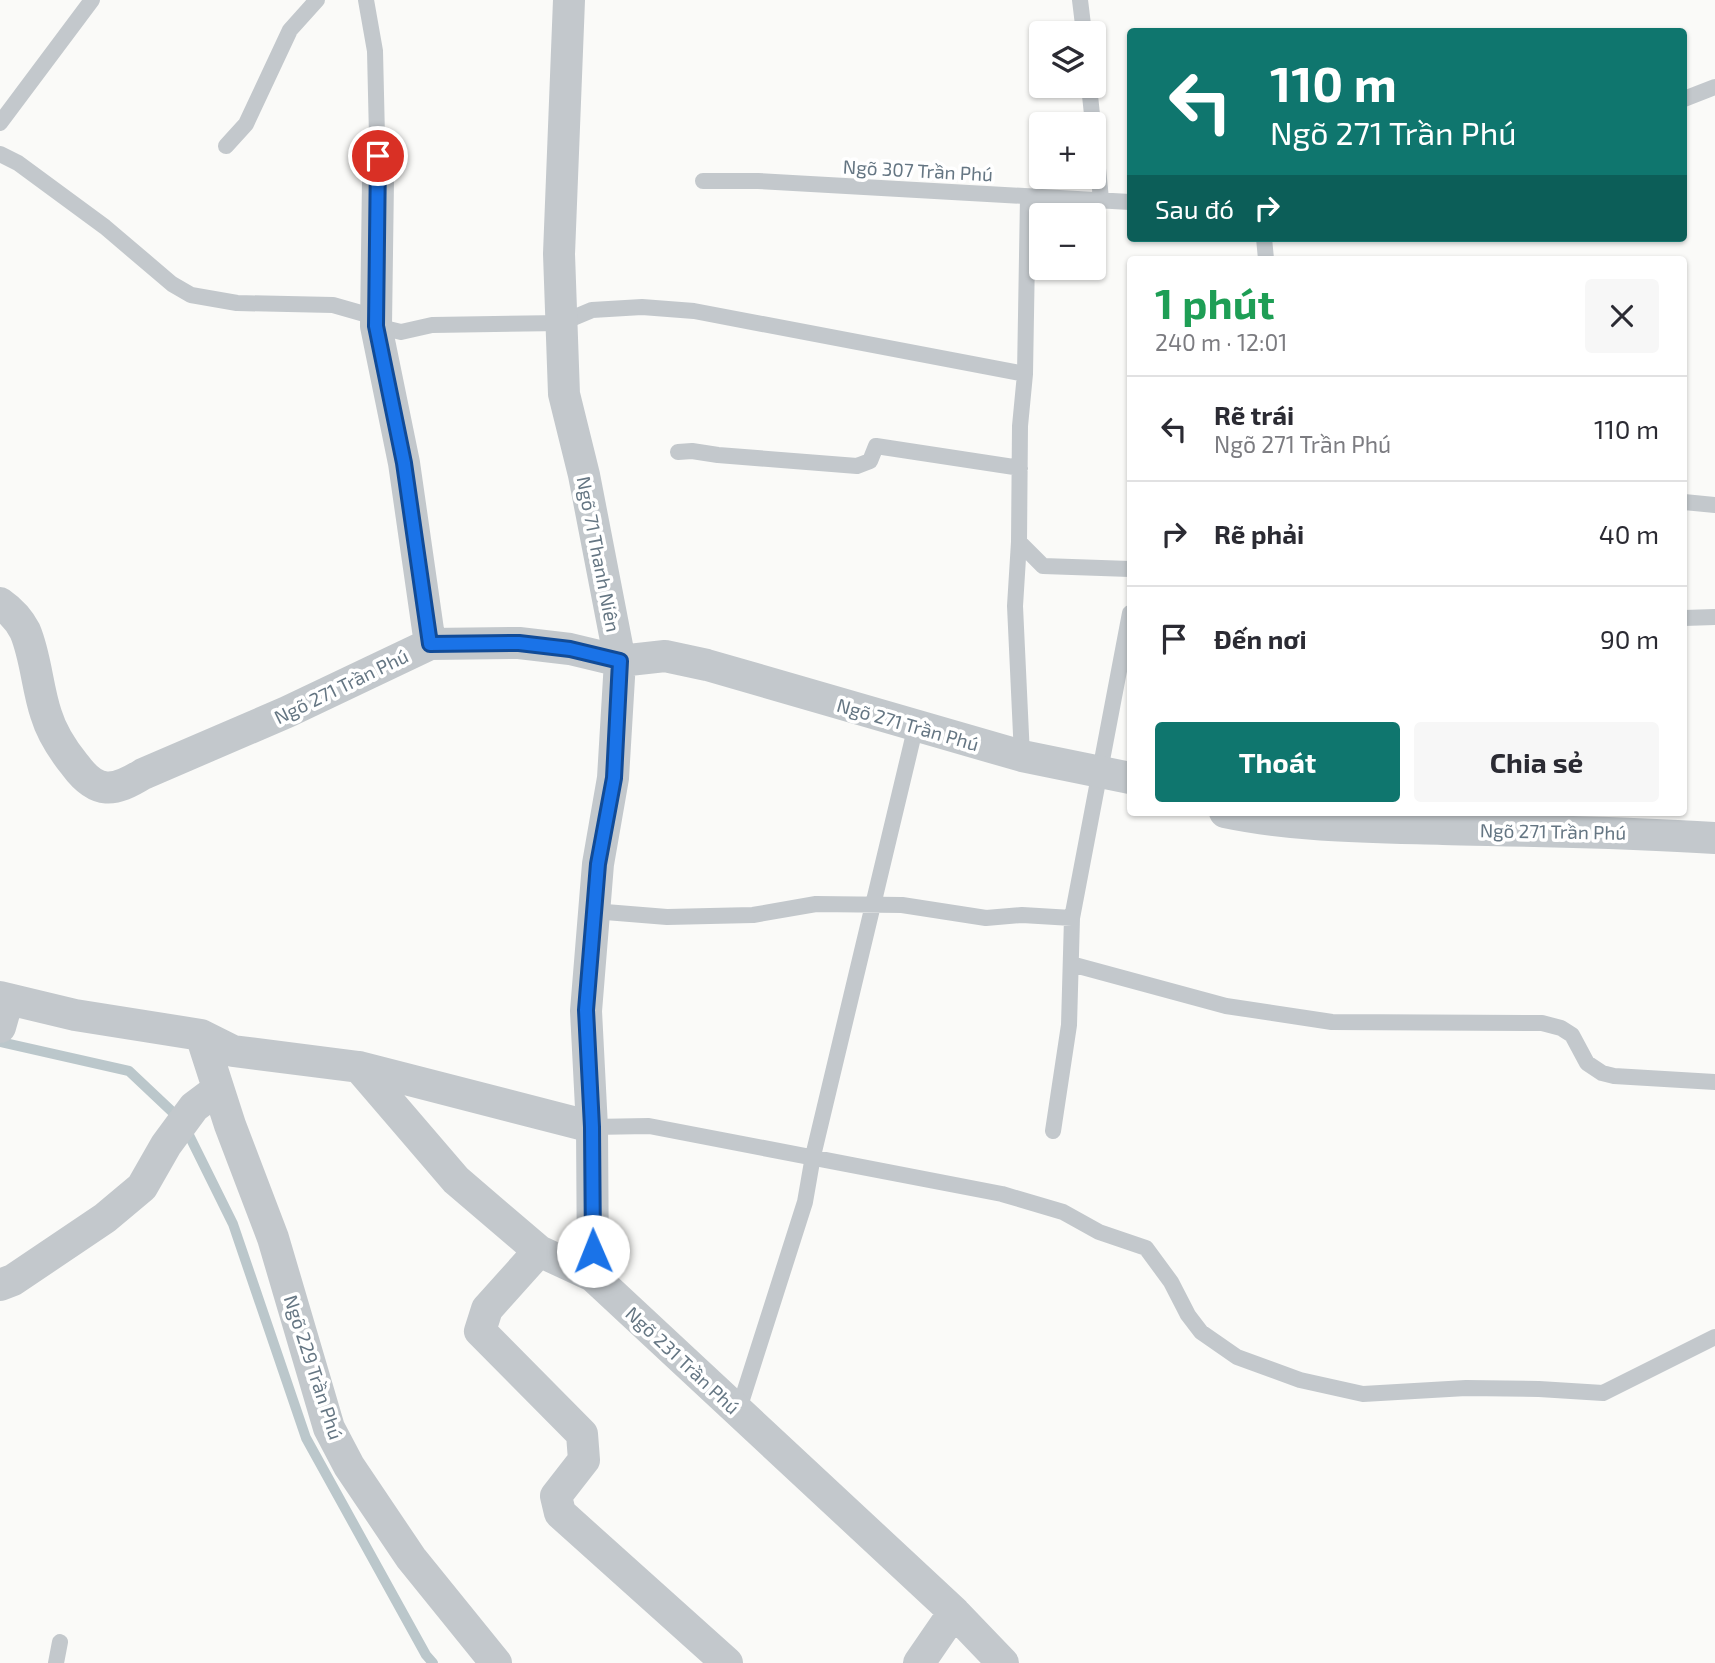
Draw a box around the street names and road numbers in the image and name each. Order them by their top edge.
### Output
street label: Ngõ 307 Trần Phú [842,155,994,185]
street label: Ngõ 71 Thanh Niên [573,474,625,634]
street label: Ngõ 271 Trần Phú [270,644,412,728]
street label: Ngõ 271 Trần Phú [834,693,982,755]
street label: Ngõ 271 Trần Phú [1480,818,1626,844]
street label: Ngõ 229 Trần Phú [280,1292,348,1442]
street label: Ngõ 231 Trần Phú [621,1301,745,1419]

